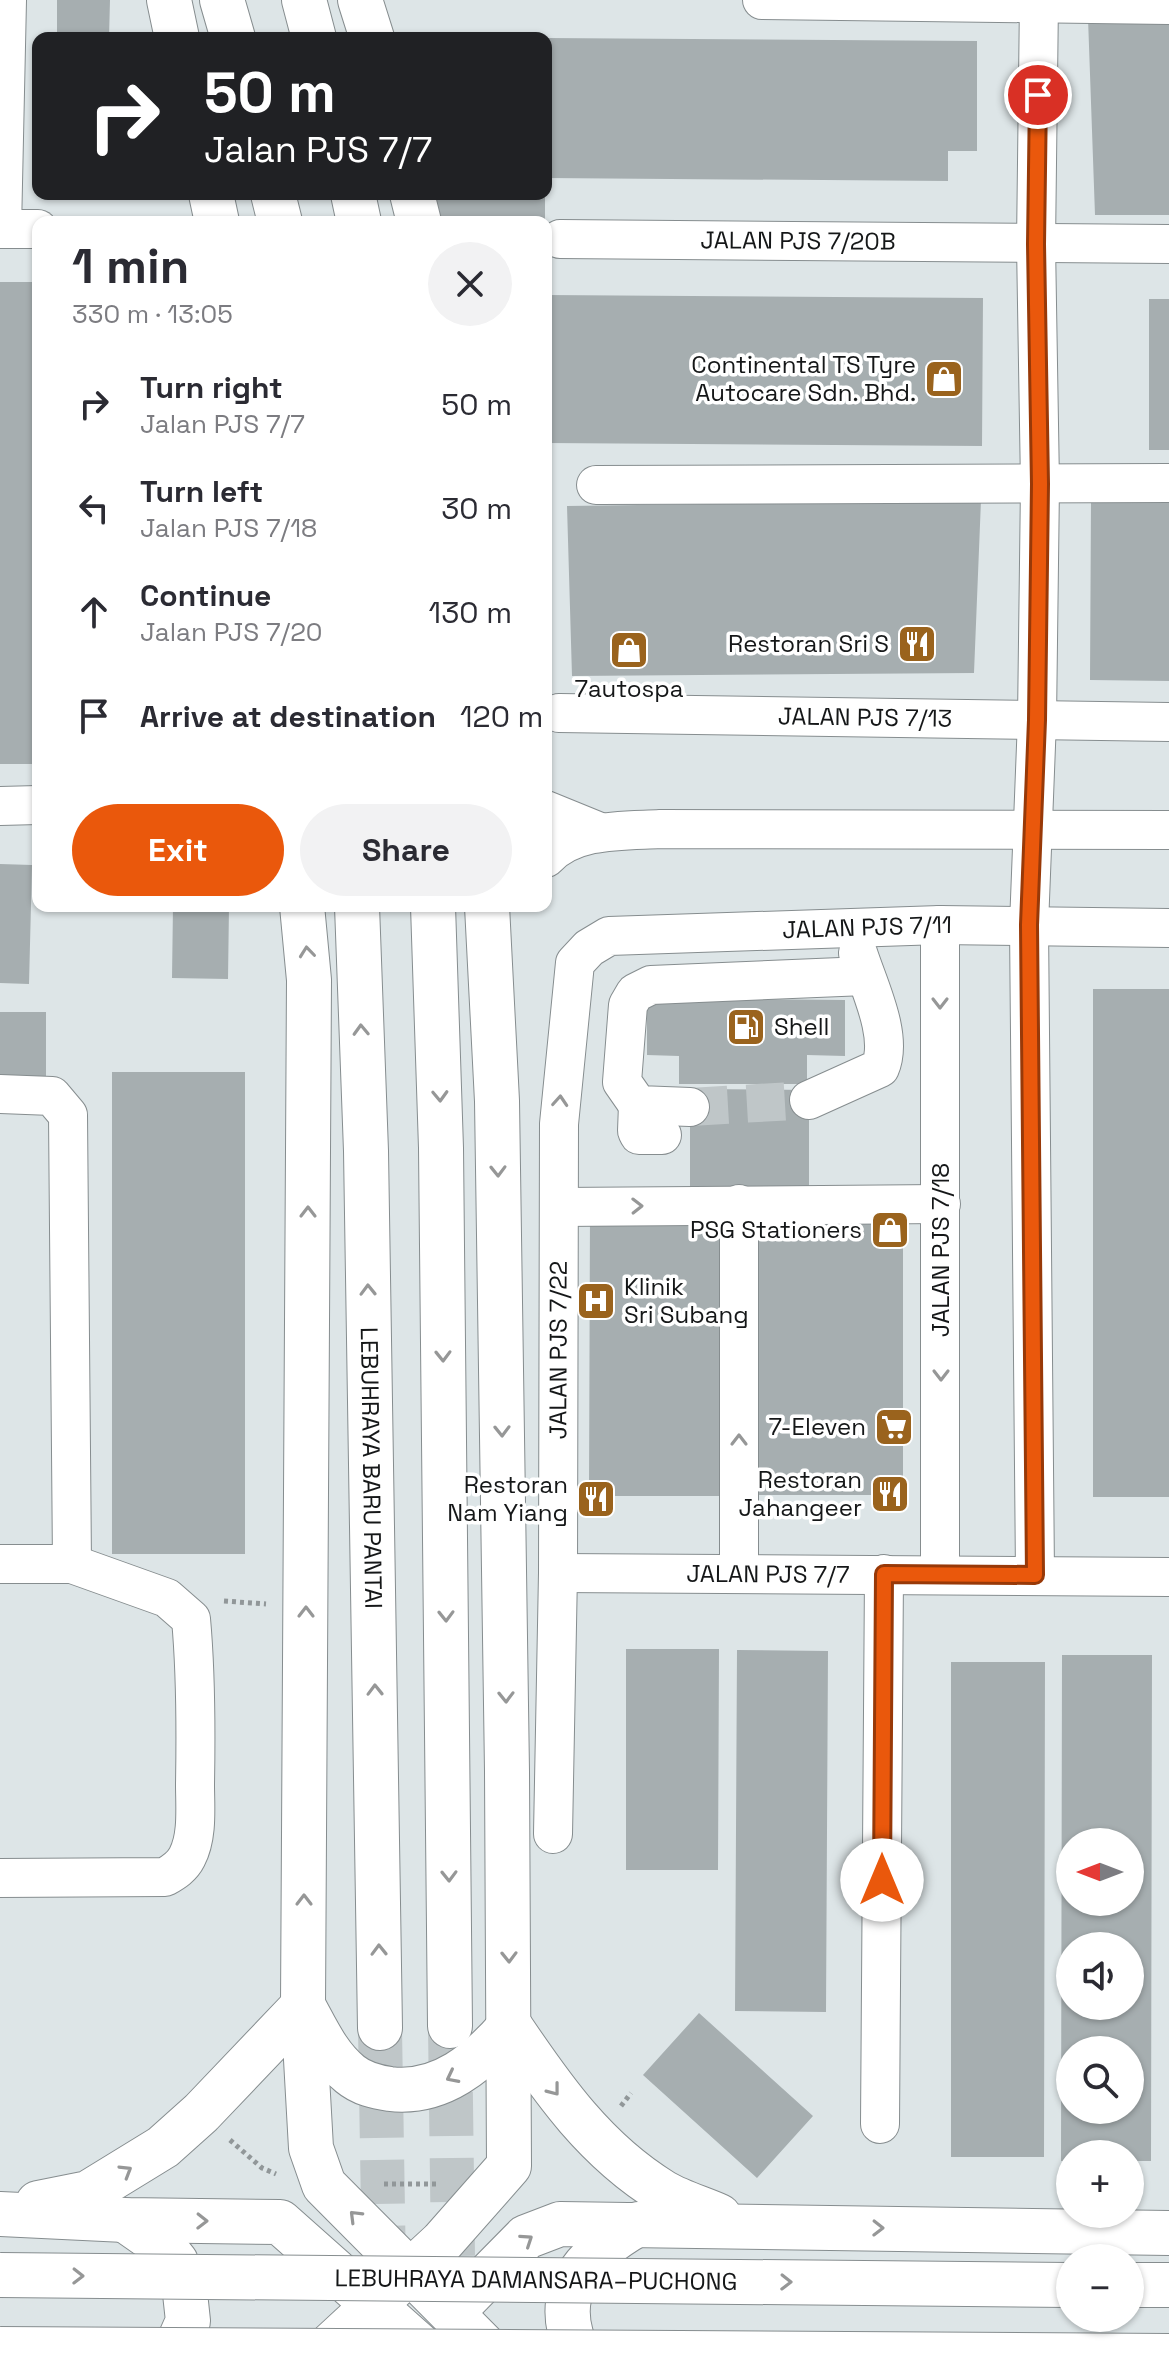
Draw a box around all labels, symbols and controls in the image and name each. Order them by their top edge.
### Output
text: 50 m [204,57,336,128]
pin [1004,61,1072,129]
icon: right [72,64,176,168]
icon: arrive [1016,73,1060,117]
text: Jalan PJS 7/7 [204,127,432,173]
street label: JALAN PJS 7/20B [700,224,896,257]
text: 1 min [72,236,189,297]
button: close [428,242,512,326]
text: 330 m · 13:05 [72,297,233,331]
place label: Continental TS Tyre Autocare Sdn. Bhd. [691,349,916,408]
shop icon: Continental TS Tyre Autocare Sdn. Bhd. [923,358,965,400]
text: Turn right [140,368,283,407]
icon: right [72,382,116,426]
text: 50 m [441,385,512,424]
text: Jalan PJS 7/7 [140,407,305,441]
text: Turn left [140,472,263,511]
icon: left [72,486,116,530]
text: 30 m [441,489,512,528]
text: Jalan PJS 7/18 [140,511,317,545]
text: Continue [140,576,271,615]
icon: ahead [72,590,116,634]
text: 130 m [429,593,512,632]
text: Jalan PJS 7/20 [140,615,323,649]
restaurant icon: Restoran Sri S [896,623,938,665]
place label: Restoran Sri S [728,628,889,659]
shop icon: 7autospa [608,629,650,671]
place label: 7autospa [574,673,684,704]
icon: arrive [72,694,116,738]
text: Arrive at destination [140,697,436,736]
text: 120 m [460,697,543,736]
street label: JALAN PJS 7/13 [778,700,952,734]
button: Exit [72,804,284,896]
button: Share [300,804,512,896]
street label: JALAN PJS 7/11 [782,909,952,945]
one-way arrow [298,945,315,958]
one-way arrow [931,997,949,1010]
fuel station icon: Shell [725,1006,767,1048]
place label: Shell [774,1011,829,1042]
one-way arrow [353,1023,370,1036]
one-way arrow [431,1090,448,1103]
one-way arrow [551,1094,568,1107]
street label: JALAN PJS 7/18 [925,1163,956,1337]
one-way arrow [489,1165,507,1178]
one-way arrow [631,1197,644,1214]
one-way arrow [299,1205,317,1218]
shop icon: PSG Stationers [869,1209,911,1251]
place label: PSG Stationers [690,1214,862,1245]
street label: JALAN PJS 7/22 [542,1261,574,1439]
place label: Klinik Sri Subang [624,1271,749,1330]
hospital icon: Klinik Sri Subang [575,1280,617,1322]
one-way arrow [359,1283,377,1296]
street label: LEBUHRAYA BARU PANTAI [354,1327,389,1609]
one-way arrow [435,1350,452,1363]
one-way arrow [932,1369,950,1382]
supermarket icon: 7-Eleven [873,1406,915,1448]
place label: 7-Eleven [768,1411,866,1442]
one-way arrow [493,1425,511,1438]
one-way arrow [730,1433,748,1446]
place label: Restoran Jahangeer [738,1464,862,1523]
place label: Restoran Nam Yiang [447,1469,568,1528]
restaurant icon: Restoran Jahangeer [869,1473,911,1515]
restaurant icon: Restoran Nam Yiang [575,1478,617,1520]
street label: JALAN PJS 7/7 [686,1558,850,1590]
one-way arrow [297,1605,315,1618]
one-way arrow [437,1610,455,1623]
one-way arrow [366,1683,384,1696]
one-way arrow [497,1691,515,1704]
north arrow [1056,1828,1144,1916]
map controls [1056,1828,1144,2332]
position arrow [840,1838,924,1922]
one-way arrow [440,1870,457,1883]
one-way arrow [295,1893,313,1906]
button: sound [1056,1932,1144,2020]
one-way arrow [370,1943,388,1956]
one-way arrow [500,1951,518,1964]
button: search [1056,2036,1144,2124]
one-way arrow [445,2067,460,2082]
one-way arrow [545,2081,559,2096]
button: + [1056,2140,1144,2228]
one-way arrow [117,2165,132,2181]
one-way arrow [349,2211,364,2225]
one-way arrow [196,2212,209,2230]
one-way arrow [872,2219,885,2237]
one-way arrow [518,2234,533,2249]
button: − [1056,2244,1144,2332]
street label: LEBUHRAYA DAMANSARA–PUCHONG [334,2262,738,2297]
one-way arrow [72,2267,85,2285]
one-way arrow [780,2273,793,2291]

